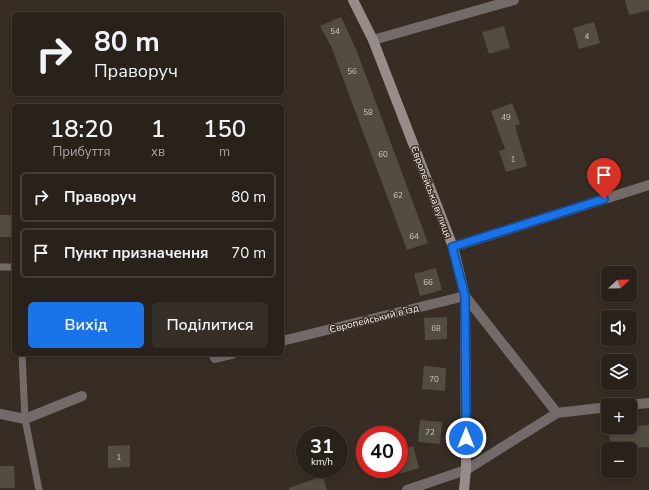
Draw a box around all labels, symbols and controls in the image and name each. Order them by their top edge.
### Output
text: 80 m [94,23,160,61]
house number: 54 [330,26,340,37]
icon: right [28,28,80,80]
house number: 4 [585,31,590,42]
text: Праворуч [94,59,178,83]
house number: 56 [347,66,357,77]
house number: 58 [363,107,373,118]
house number: 49 [501,112,511,123]
text: 18:20 [50,113,113,145]
text: 1 [151,113,165,145]
text: 150 [203,113,246,145]
text: Прибуття [52,143,110,161]
text: хв [151,143,165,161]
text: m [219,143,230,161]
street label: Європейська вулиця [407,144,455,240]
house number: 60 [378,149,388,160]
house number: 1 [511,154,516,165]
pin [587,158,621,199]
icon: arrive [593,164,615,186]
icon: right [30,186,52,208]
text: Праворуч [64,187,136,207]
text: 80 m [231,187,266,207]
house number: 62 [393,190,403,201]
house number: 64 [409,231,419,242]
icon: arrive [30,242,52,264]
text: Пункт призначення [64,243,209,263]
text: 70 m [231,243,266,263]
north arrow [601,266,637,302]
map controls [601,266,637,478]
house number: 66 [423,277,433,288]
street label: Європейський в’їзд [328,301,420,337]
button: Вихід [28,302,144,348]
button: Поділитися [152,302,268,348]
button: sound [601,310,637,346]
house number: 68 [431,323,441,334]
button: layers [601,354,637,390]
house number: 70 [429,374,439,385]
button: + [601,398,637,434]
position arrow [445,417,487,459]
speed limit sign: 40 [356,426,408,478]
house number: 72 [425,427,435,438]
text: 31 [310,433,334,460]
button: − [601,442,637,478]
house number: 1 [117,452,122,463]
text: km/h [311,455,333,469]

